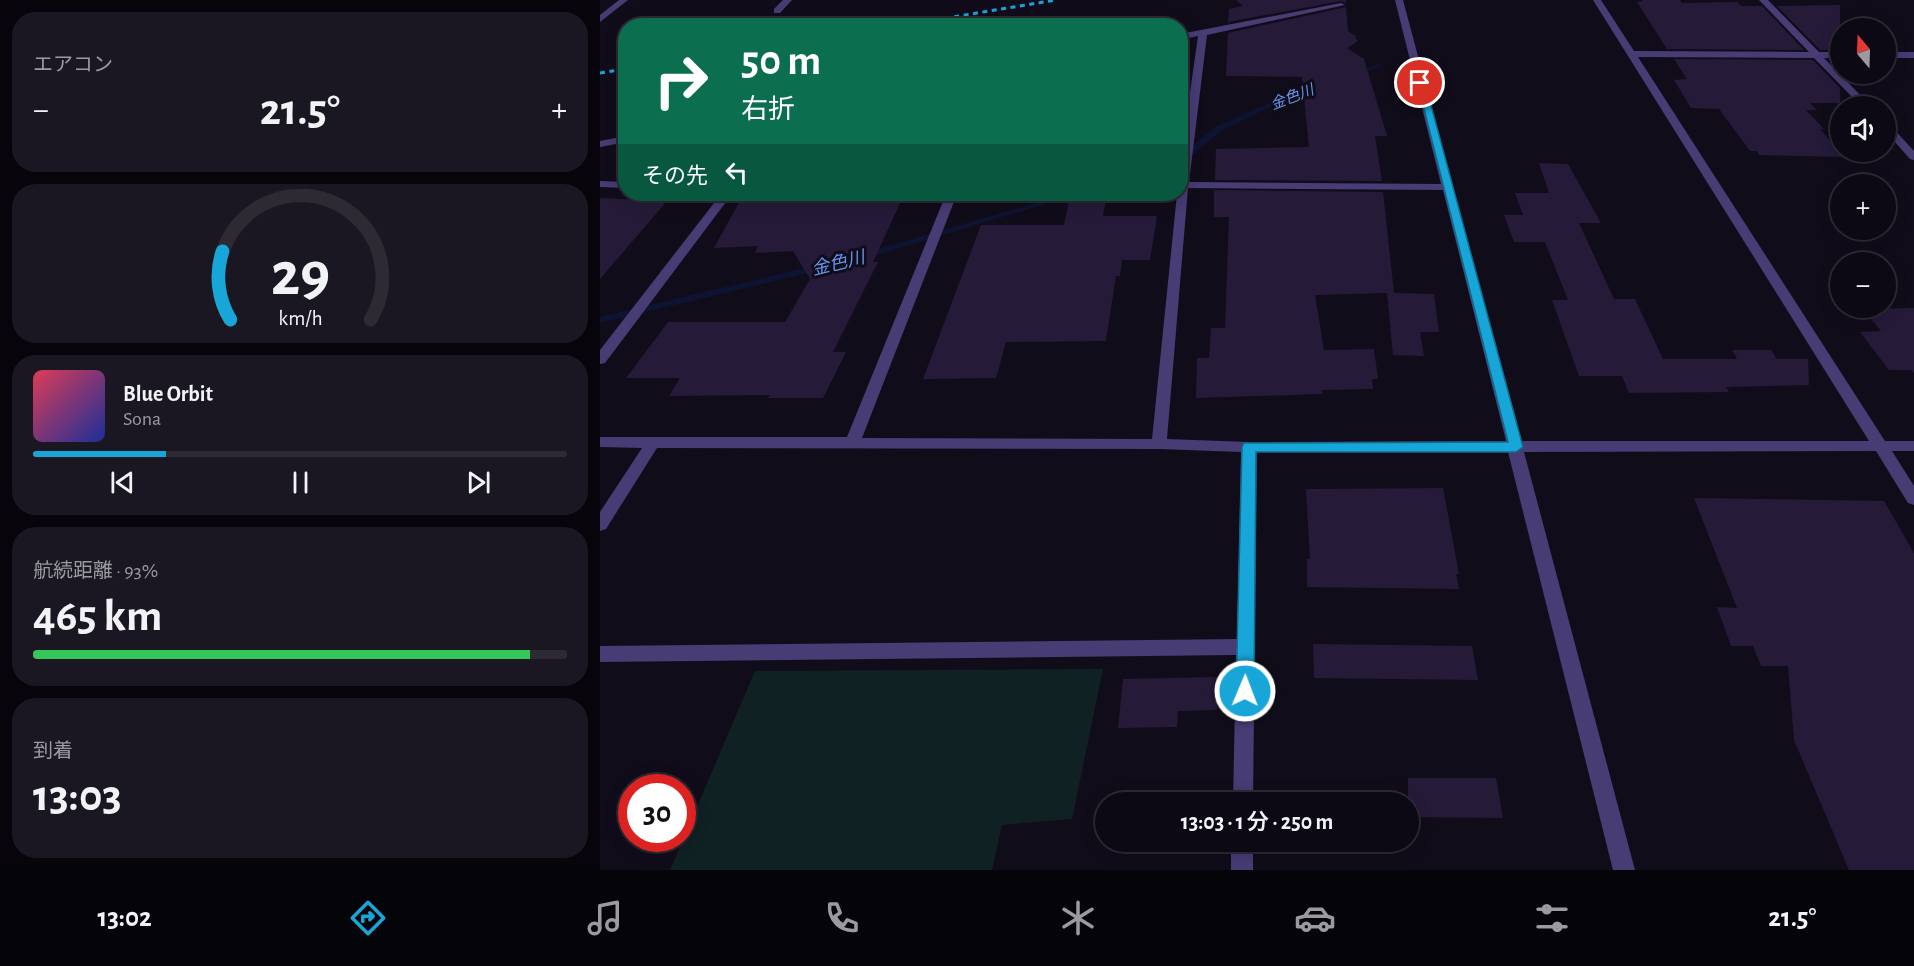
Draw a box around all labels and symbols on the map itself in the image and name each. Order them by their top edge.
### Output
north arrow [1830,18,1896,84]
pin [1394,57,1445,108]
water label: 金色川 [1268,81,1318,113]
water label: 金色川 [809,246,869,279]
position arrow [1213,659,1277,723]
speed limit sign: 30 [618,774,696,852]

